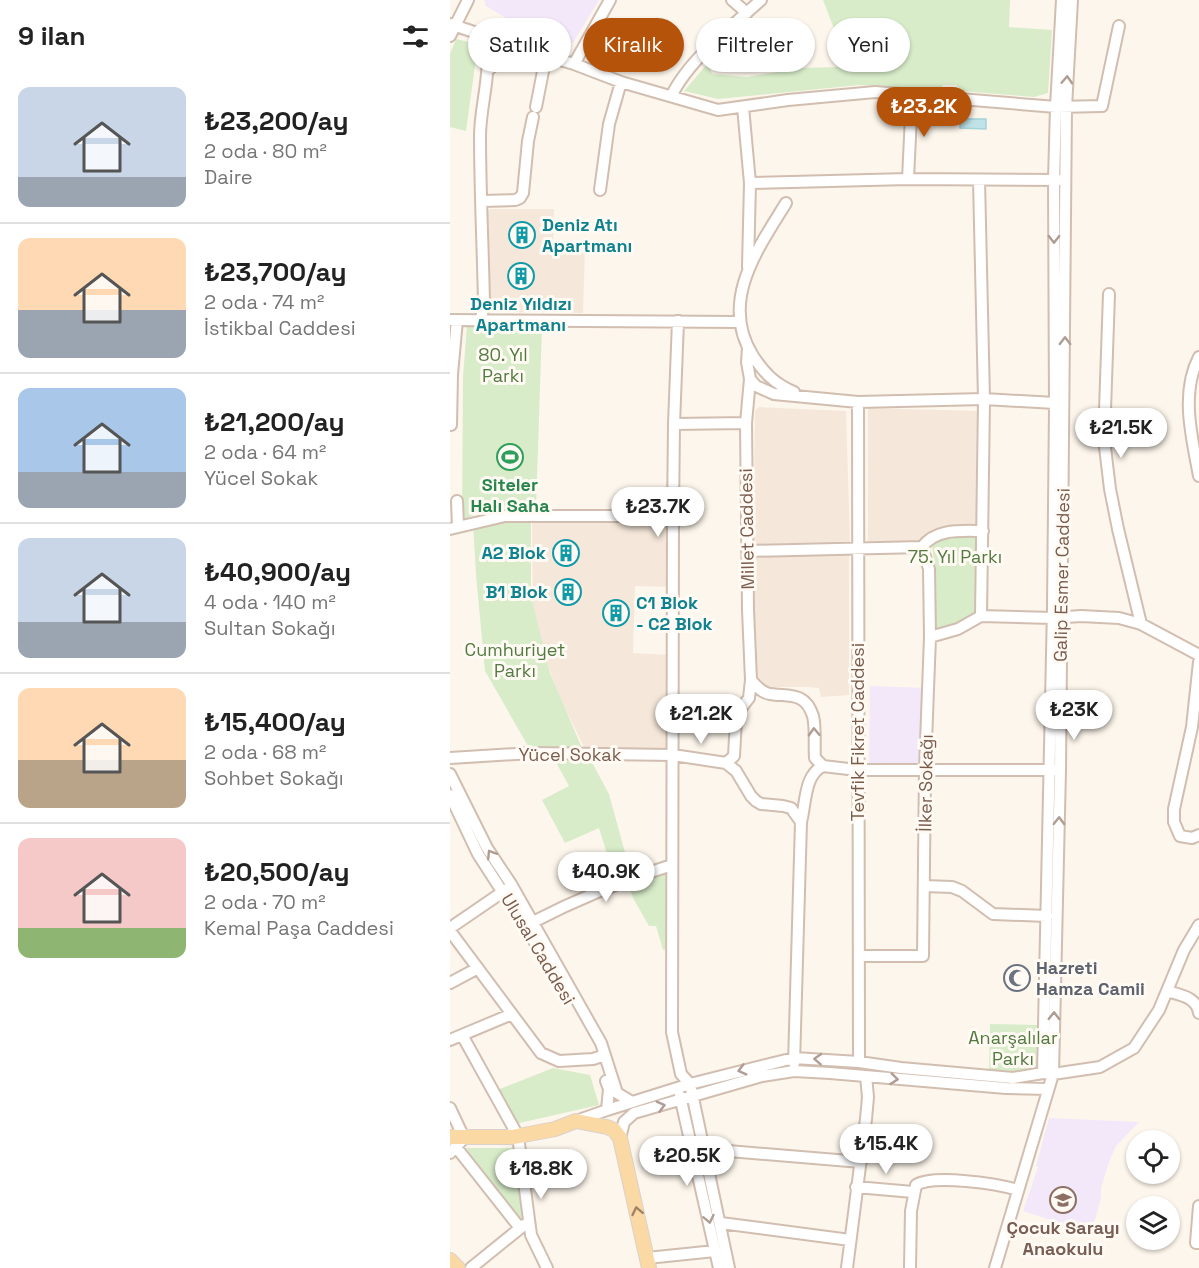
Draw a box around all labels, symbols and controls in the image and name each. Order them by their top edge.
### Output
chip: Satılık [468,18,571,72]
chip: Kiralık [583,18,684,72]
chip: Filtreler [696,18,815,72]
chip: Yeni [827,18,910,72]
text: 9 ilan [18,19,86,53]
icon: filters [399,20,432,53]
one-way arrow [1061,76,1074,85]
pin: ₺23.2K [875,87,973,138]
text: ₺23.2K [891,93,957,119]
text: ₺23,200/ay [204,104,349,138]
icon: home [66,111,138,183]
text: 2 oda · 80 m² [204,138,327,164]
text: Daire [204,164,253,190]
place label: Deniz Atı Apartmanı [542,213,632,257]
building icon: Deniz Atı Apartmanı [507,220,537,250]
one-way arrow [1048,234,1060,243]
text: ₺23,700/ay [204,255,346,289]
building icon: Deniz Yıldızı Apartmanı [506,261,536,291]
icon: home [66,262,138,334]
text: 2 oda · 74 m² [204,289,324,315]
place label: Deniz Yıldızı Apartmanı [470,292,572,336]
text: İstikbal Caddesi [204,315,356,341]
one-way arrow [1059,337,1071,346]
park label: 80. Yıl Parkı [478,343,528,387]
text: ₺21,200/ay [204,405,344,439]
pin: ₺21.5K [1072,408,1170,459]
icon: home [66,412,138,484]
text: ₺21.5K [1089,414,1153,440]
text: 2 oda · 64 m² [204,439,326,465]
sports icon: Siteler Halı Saha [495,442,525,472]
text: Yücel Sokak [204,465,318,491]
street label: Millet Caddesi [734,468,759,590]
place label: Siteler Halı Saha [470,473,550,517]
pin: ₺23.7K [609,487,707,538]
street label: Galip Esmer Caddesi [1048,488,1075,662]
text: ₺23.7K [625,493,691,519]
building icon: A2 Blok [551,538,581,568]
place label: A2 Blok [481,541,546,564]
park label: 75. Yıl Parkı [908,545,1002,568]
text: ₺40,900/ay [204,555,351,589]
icon: home [66,562,138,634]
building icon: B1 Blok [553,577,583,607]
place label: B1 Blok [485,580,548,603]
text: 4 oda · 140 m² [204,589,336,615]
place label: C1 Blok - C2 Blok [636,591,713,635]
building icon: C1 Blok - C2 Blok [601,598,631,628]
text: Sultan Sokağı [204,615,336,641]
park label: Cumhuriyet Parkı [465,638,565,682]
street label: Tevfik Fikret Caddesi [846,643,869,821]
pin: ₺23K [1038,690,1110,741]
pin: ₺21.2K [652,694,750,745]
text: ₺23K [1050,696,1098,722]
text: ₺21.2K [669,700,733,726]
text: ₺15,400/ay [204,705,346,739]
icon: home [66,712,138,784]
one-way arrow [808,727,820,736]
street label: İlker Sokağı [913,734,938,832]
text: 2 oda · 68 m² [204,739,326,765]
street label: Yücel Sokak [519,743,622,766]
text: Sohbet Sokağı [204,765,344,791]
one-way arrow [1052,816,1065,825]
one-way arrow [487,850,498,861]
pin: ₺40.9K [557,852,655,903]
text: ₺20,500/ay [204,855,349,889]
text: ₺40.9K [572,858,640,884]
icon: home [66,862,138,934]
text: 2 oda · 70 m² [204,889,326,915]
street label: Ulusal Caddesi [496,889,581,1009]
text: Kemal Paşa Caddesi [204,915,394,941]
place label: Hazreti Hamza Camii [1036,956,1145,1000]
mosque icon: Hazreti Hamza Camii [1002,963,1032,993]
one-way arrow [1048,1011,1061,1020]
park label: Anarşalılar Parkı [968,1026,1058,1070]
one-way arrow [813,1053,822,1066]
one-way arrow [737,1063,747,1076]
one-way arrow [890,1072,899,1085]
one-way arrow [656,1100,666,1113]
pin: ₺15.4K [837,1124,935,1175]
text: ₺15.4K [854,1130,918,1156]
map controls [1126,1130,1180,1250]
button: locate [1126,1130,1180,1184]
pin: ₺20.5K [638,1136,736,1187]
text: ₺20.5K [653,1142,721,1168]
pin: ₺18.8K [492,1149,590,1200]
text: ₺18.8K [509,1155,573,1181]
school or university icon: Çocuk Sarayı Anaokulu [1048,1185,1078,1215]
button: layers [1126,1196,1180,1250]
one-way arrow [631,1206,644,1216]
one-way arrow [701,1214,714,1224]
place label: Çocuk Sarayı Anaokulu [1006,1216,1120,1260]

